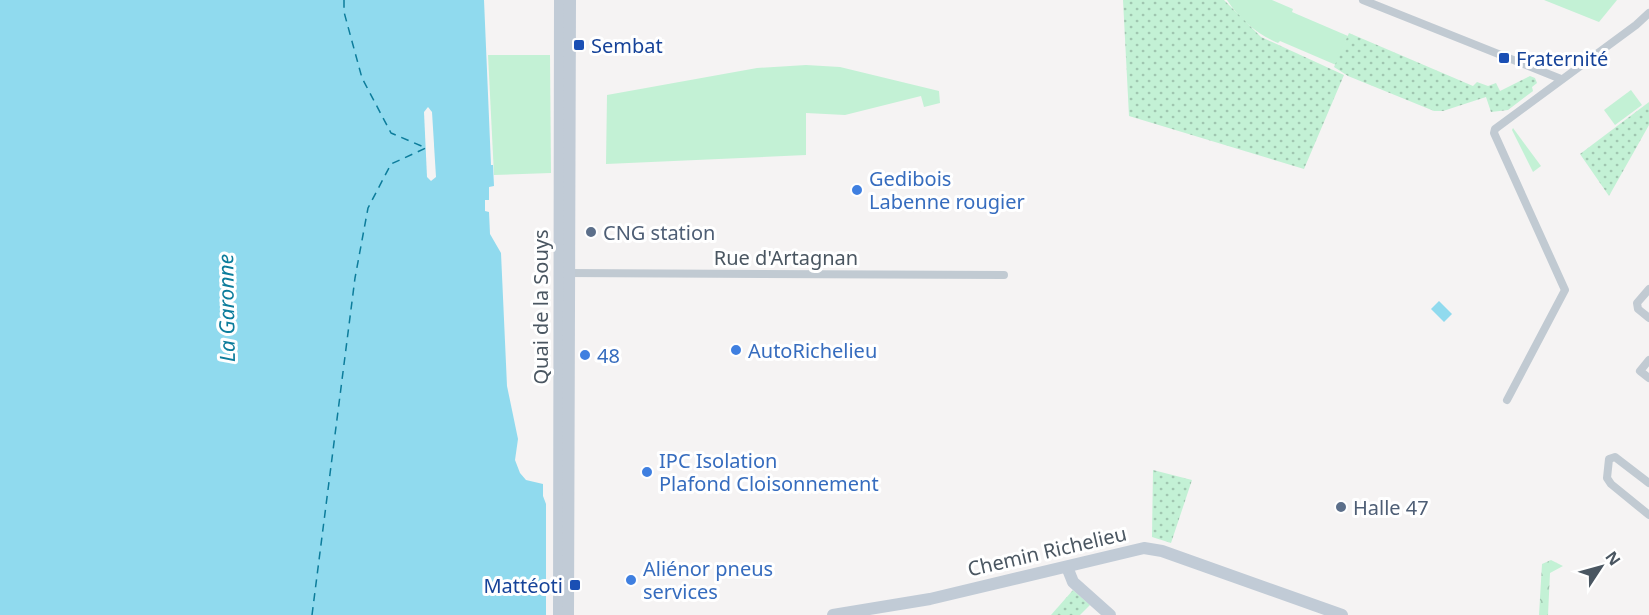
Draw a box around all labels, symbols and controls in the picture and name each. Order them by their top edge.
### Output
place label: Sembat [591,32,663,59]
marker: Sembat [572,38,586,52]
place label: Fraternité [1516,45,1608,72]
marker: Fraternité [1497,51,1511,65]
place label: Gedibois Labenne rougier [869,165,1025,215]
marker: Gedibois Labenne rougier [850,183,864,197]
place label: CNG station [603,219,715,246]
marker: CNG station [584,225,598,239]
street label: Quai de la Souys [527,229,554,385]
street label: Rue d'Artagnan [714,244,858,271]
water label: La Garonne [211,254,241,362]
place label: AutoRichelieu [748,337,877,364]
place label: 48 [597,342,620,369]
marker: AutoRichelieu [729,343,743,357]
marker: 48 [578,348,592,362]
place label: IPC Isolation Plafond Cloisonnement [659,447,879,497]
marker: IPC Isolation Plafond Cloisonnement [640,465,654,479]
place label: Halle 47 [1353,494,1429,521]
marker: Halle 47 [1334,500,1348,514]
street label: Chemin Richelieu [965,520,1129,582]
north arrow [1571,537,1631,597]
text: N [1600,546,1626,570]
place label: Aliénor pneus services [643,555,773,605]
place label: Mattéoti [483,572,563,599]
marker: Aliénor pneus services [624,573,638,587]
marker: Mattéoti [568,578,582,592]

